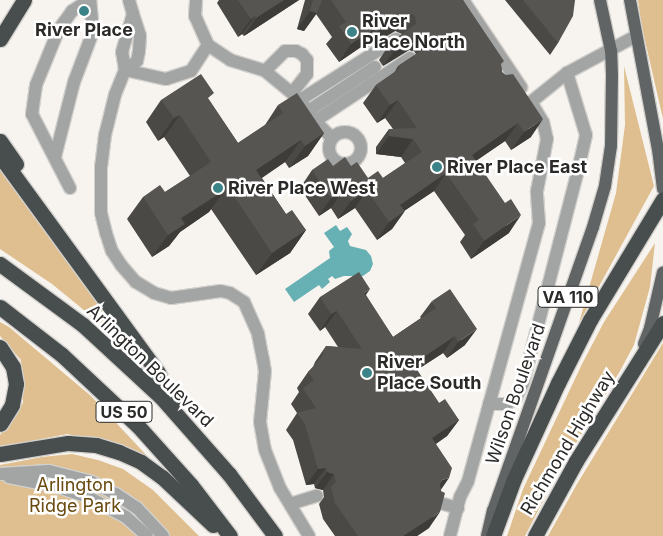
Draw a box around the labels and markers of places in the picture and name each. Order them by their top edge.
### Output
marker: River Place [78,5,90,17]
place label: River Place North [362,11,465,54]
place label: River Place [35,19,133,41]
marker: River Place North [346,26,358,38]
place label: River Place East [447,156,587,178]
marker: River Place East [431,161,443,173]
place label: River Place West [228,177,375,199]
marker: River Place West [212,182,224,194]
place label: River Place South [377,352,481,394]
marker: River Place South [361,367,373,379]

